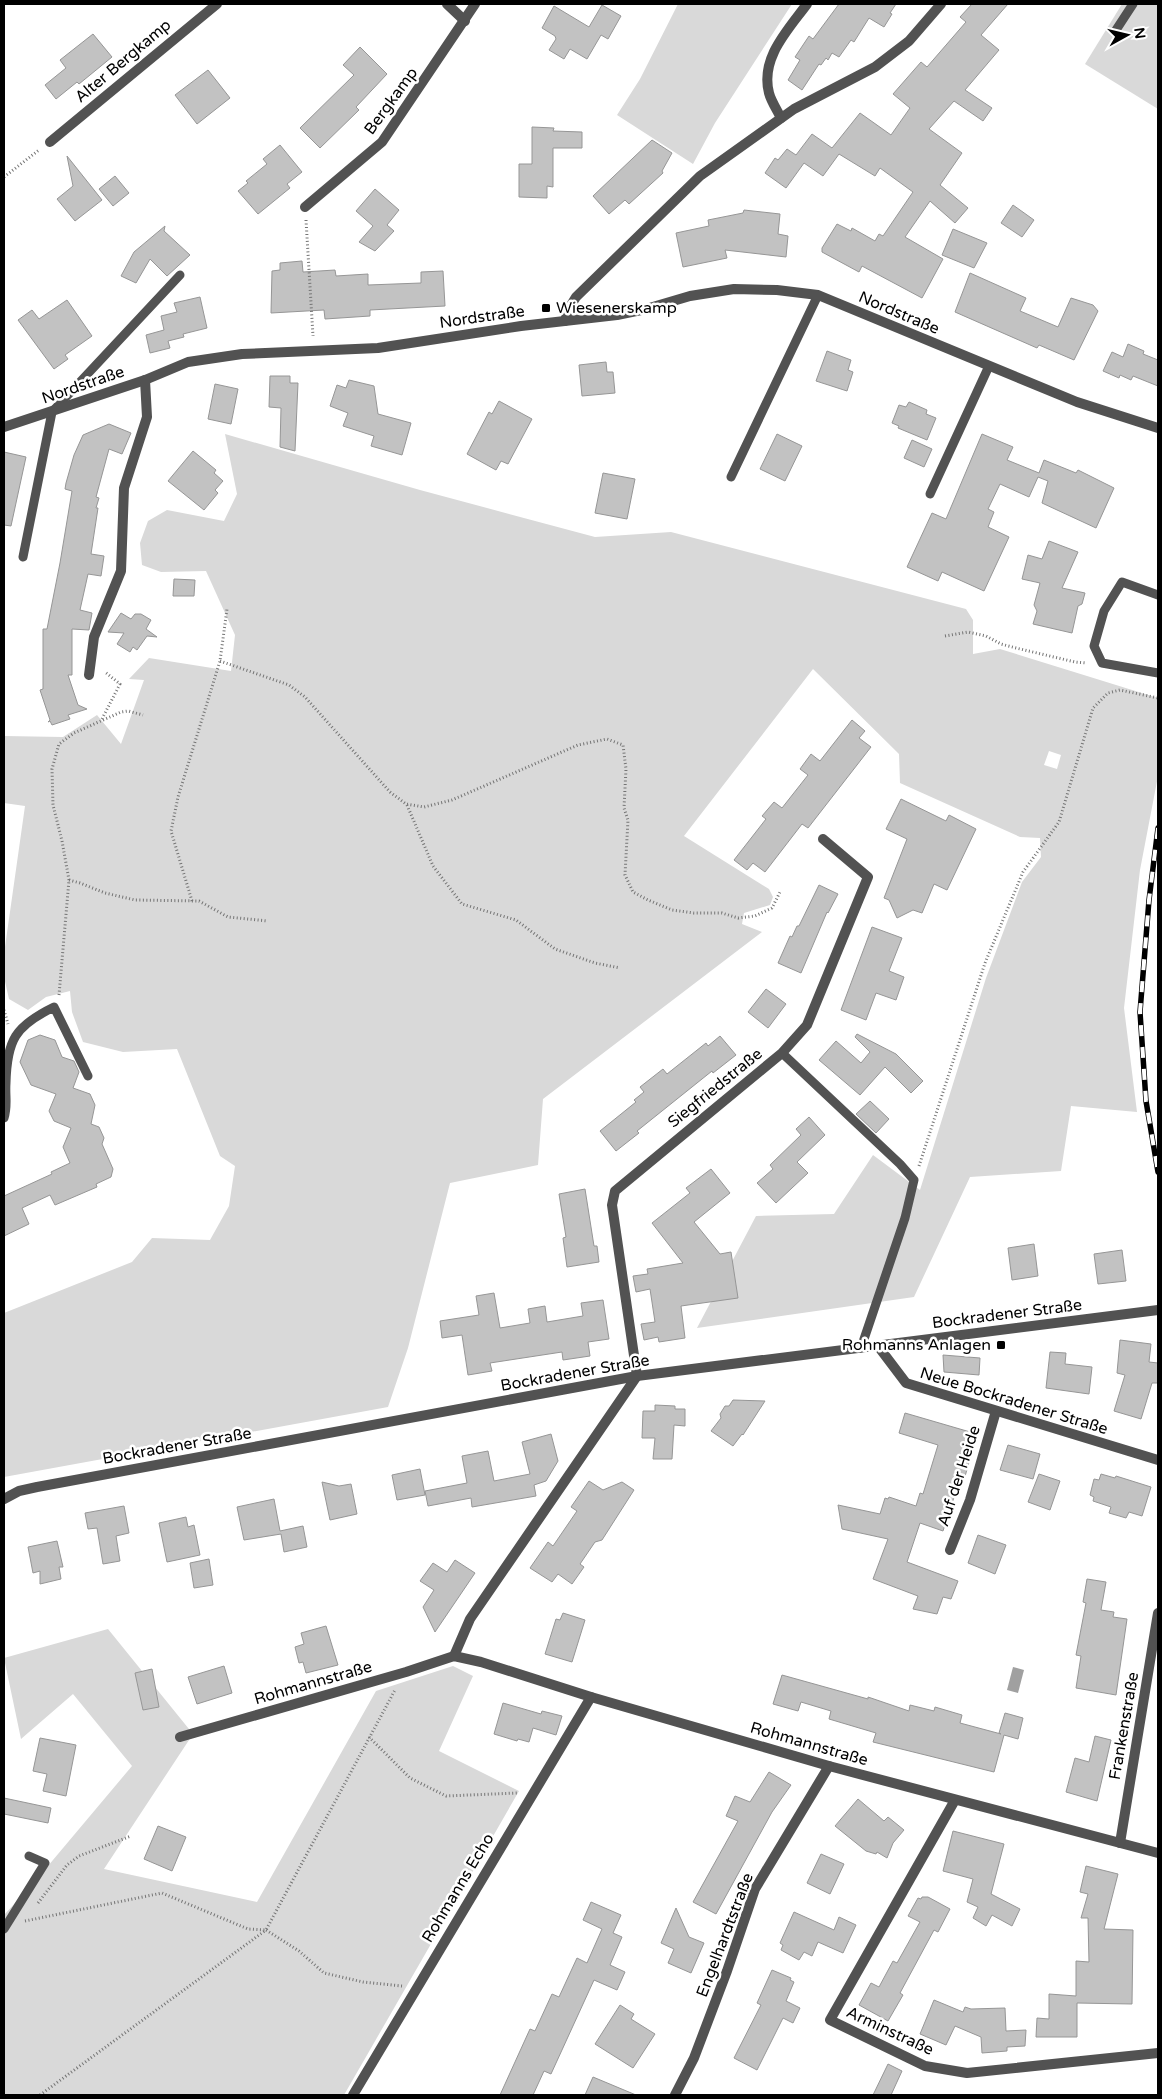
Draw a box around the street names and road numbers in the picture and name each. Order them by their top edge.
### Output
street label: Alter Bergkamp [71,15,175,107]
street label: Bergkamp [360,63,422,139]
street label: Nordstraße [856,287,942,339]
street label: Nordstraße [438,301,526,333]
street label: Nordstraße [39,362,127,408]
street label: Siegfriedstraße [664,1044,766,1132]
street label: Bockradener Straße [931,1295,1083,1333]
street label: Bockradener Straße [499,1350,651,1396]
street label: Neue Bockradener Straße [918,1363,1110,1439]
street label: Bockradener Straße [101,1423,253,1469]
street label: Auf der Heide [933,1423,985,1529]
street label: Rohmannstraße [252,1657,374,1709]
street label: Frankenstraße [1105,1671,1143,1781]
street label: Rohmannstraße [748,1718,870,1770]
street label: Rohmanns Echo [418,1830,498,1946]
street label: Engelhardtstraße [692,1870,758,2000]
street label: Arminstraße [843,2002,937,2060]

